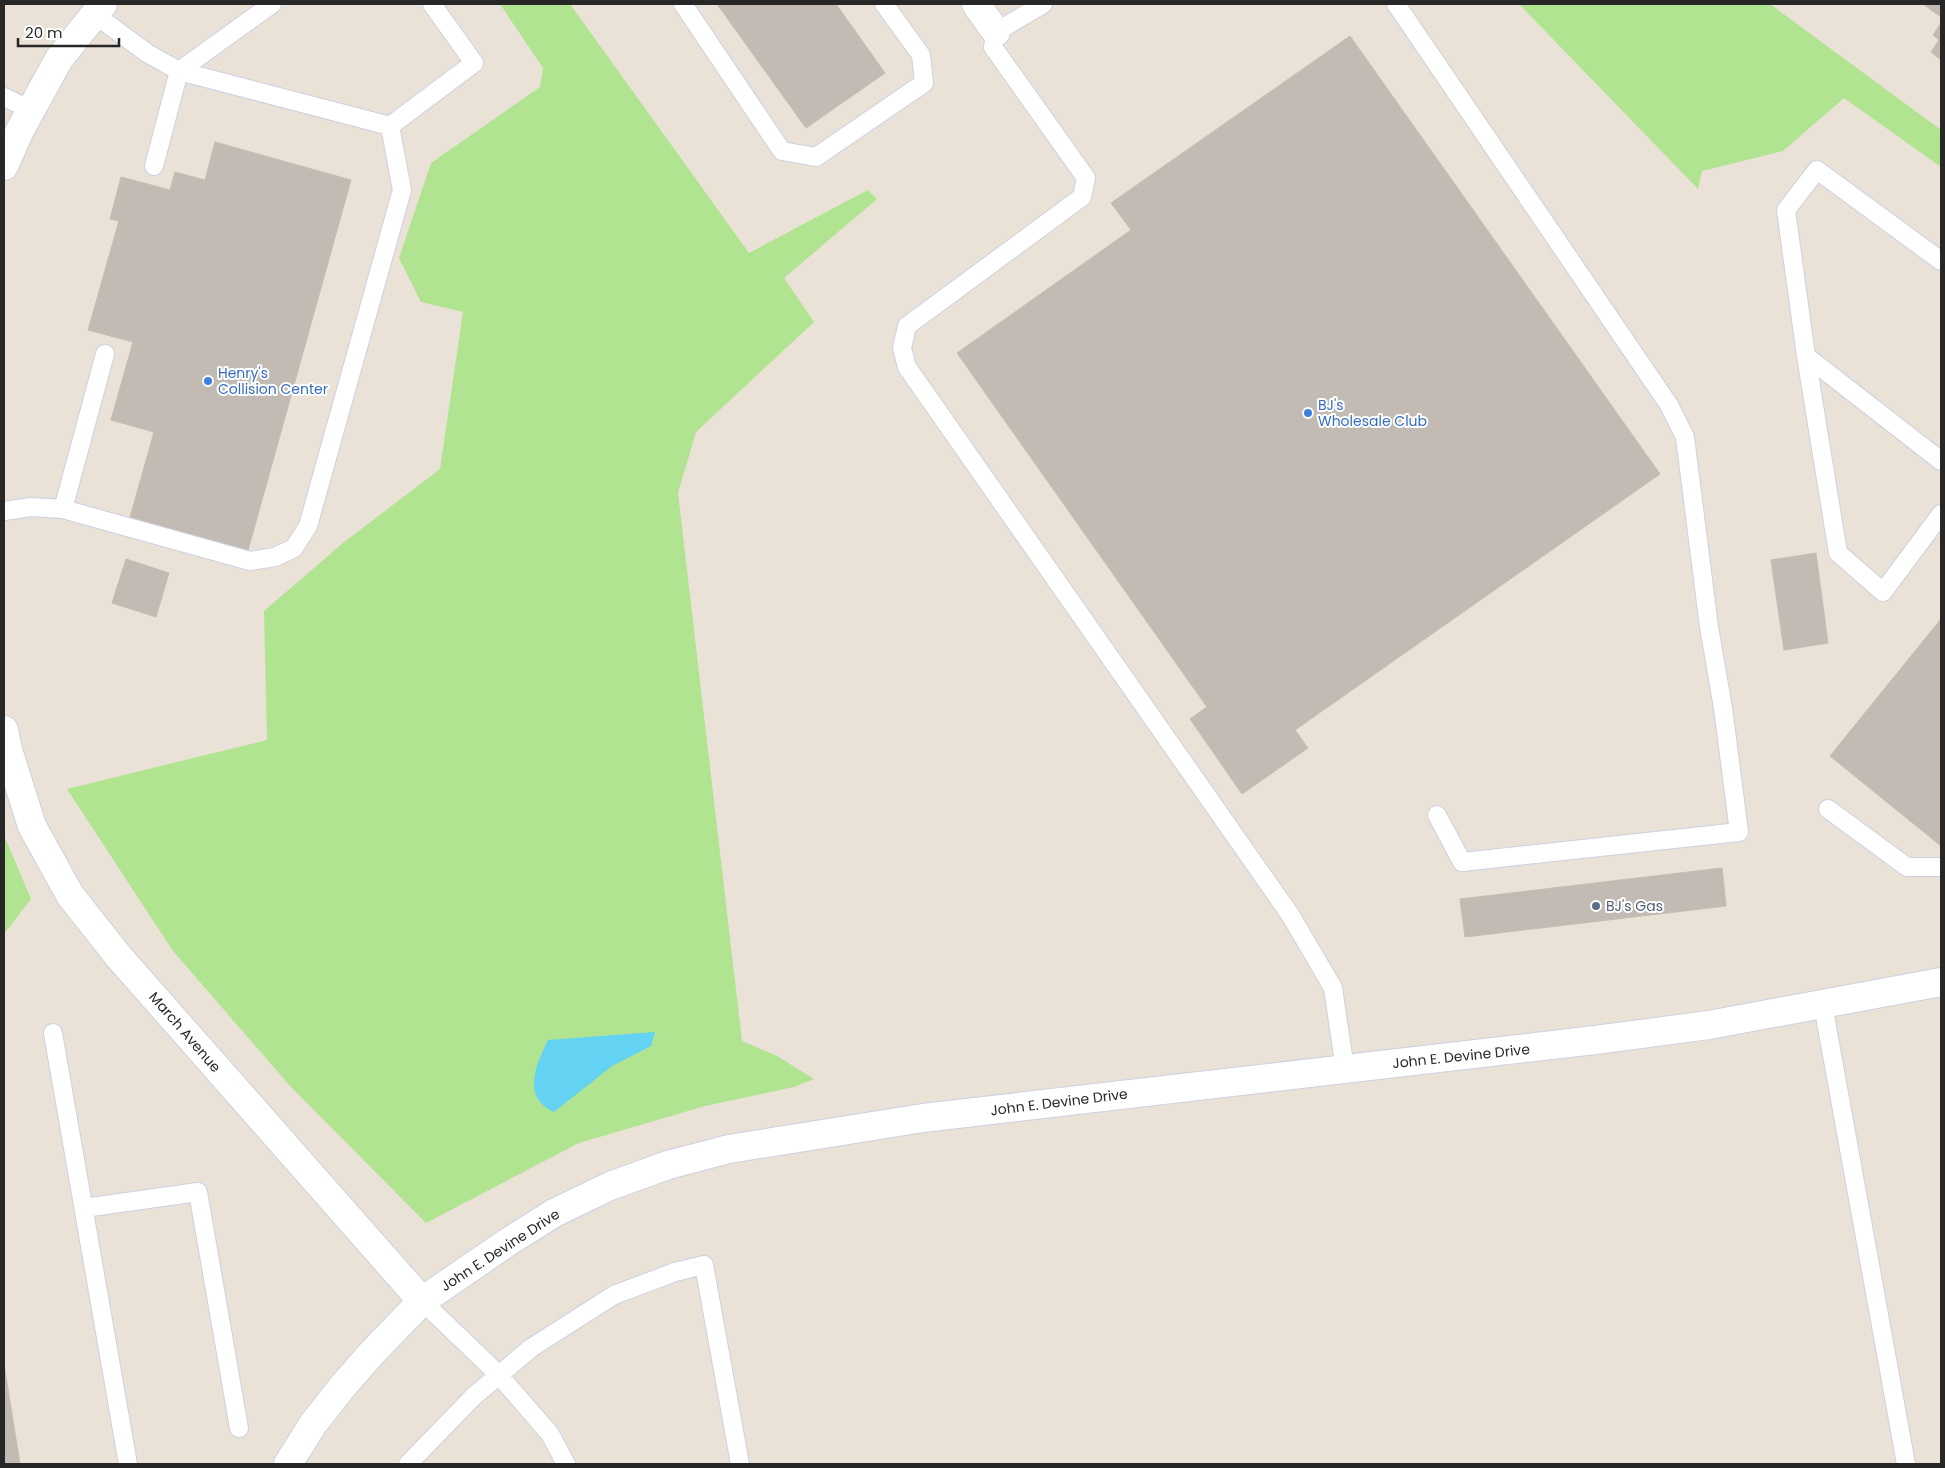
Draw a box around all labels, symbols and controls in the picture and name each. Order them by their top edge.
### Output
scale bar [18,15,119,47]
text: 20 m [25,22,63,43]
place label: Henry's Collision Center [218,363,328,399]
marker: Henry's Collision Center [202,375,214,387]
place label: BJ's Wholesale Club [1318,395,1427,431]
marker: BJ's Wholesale Club [1302,407,1314,419]
place label: BJ's Gas [1606,896,1663,916]
marker: BJ's Gas [1590,900,1602,912]
street label: March Avenue [144,988,226,1077]
street label: John E. Devine Drive [1391,1039,1531,1073]
street label: John E. Devine Drive [989,1084,1129,1120]
street label: John E. Devine Drive [437,1204,564,1296]

